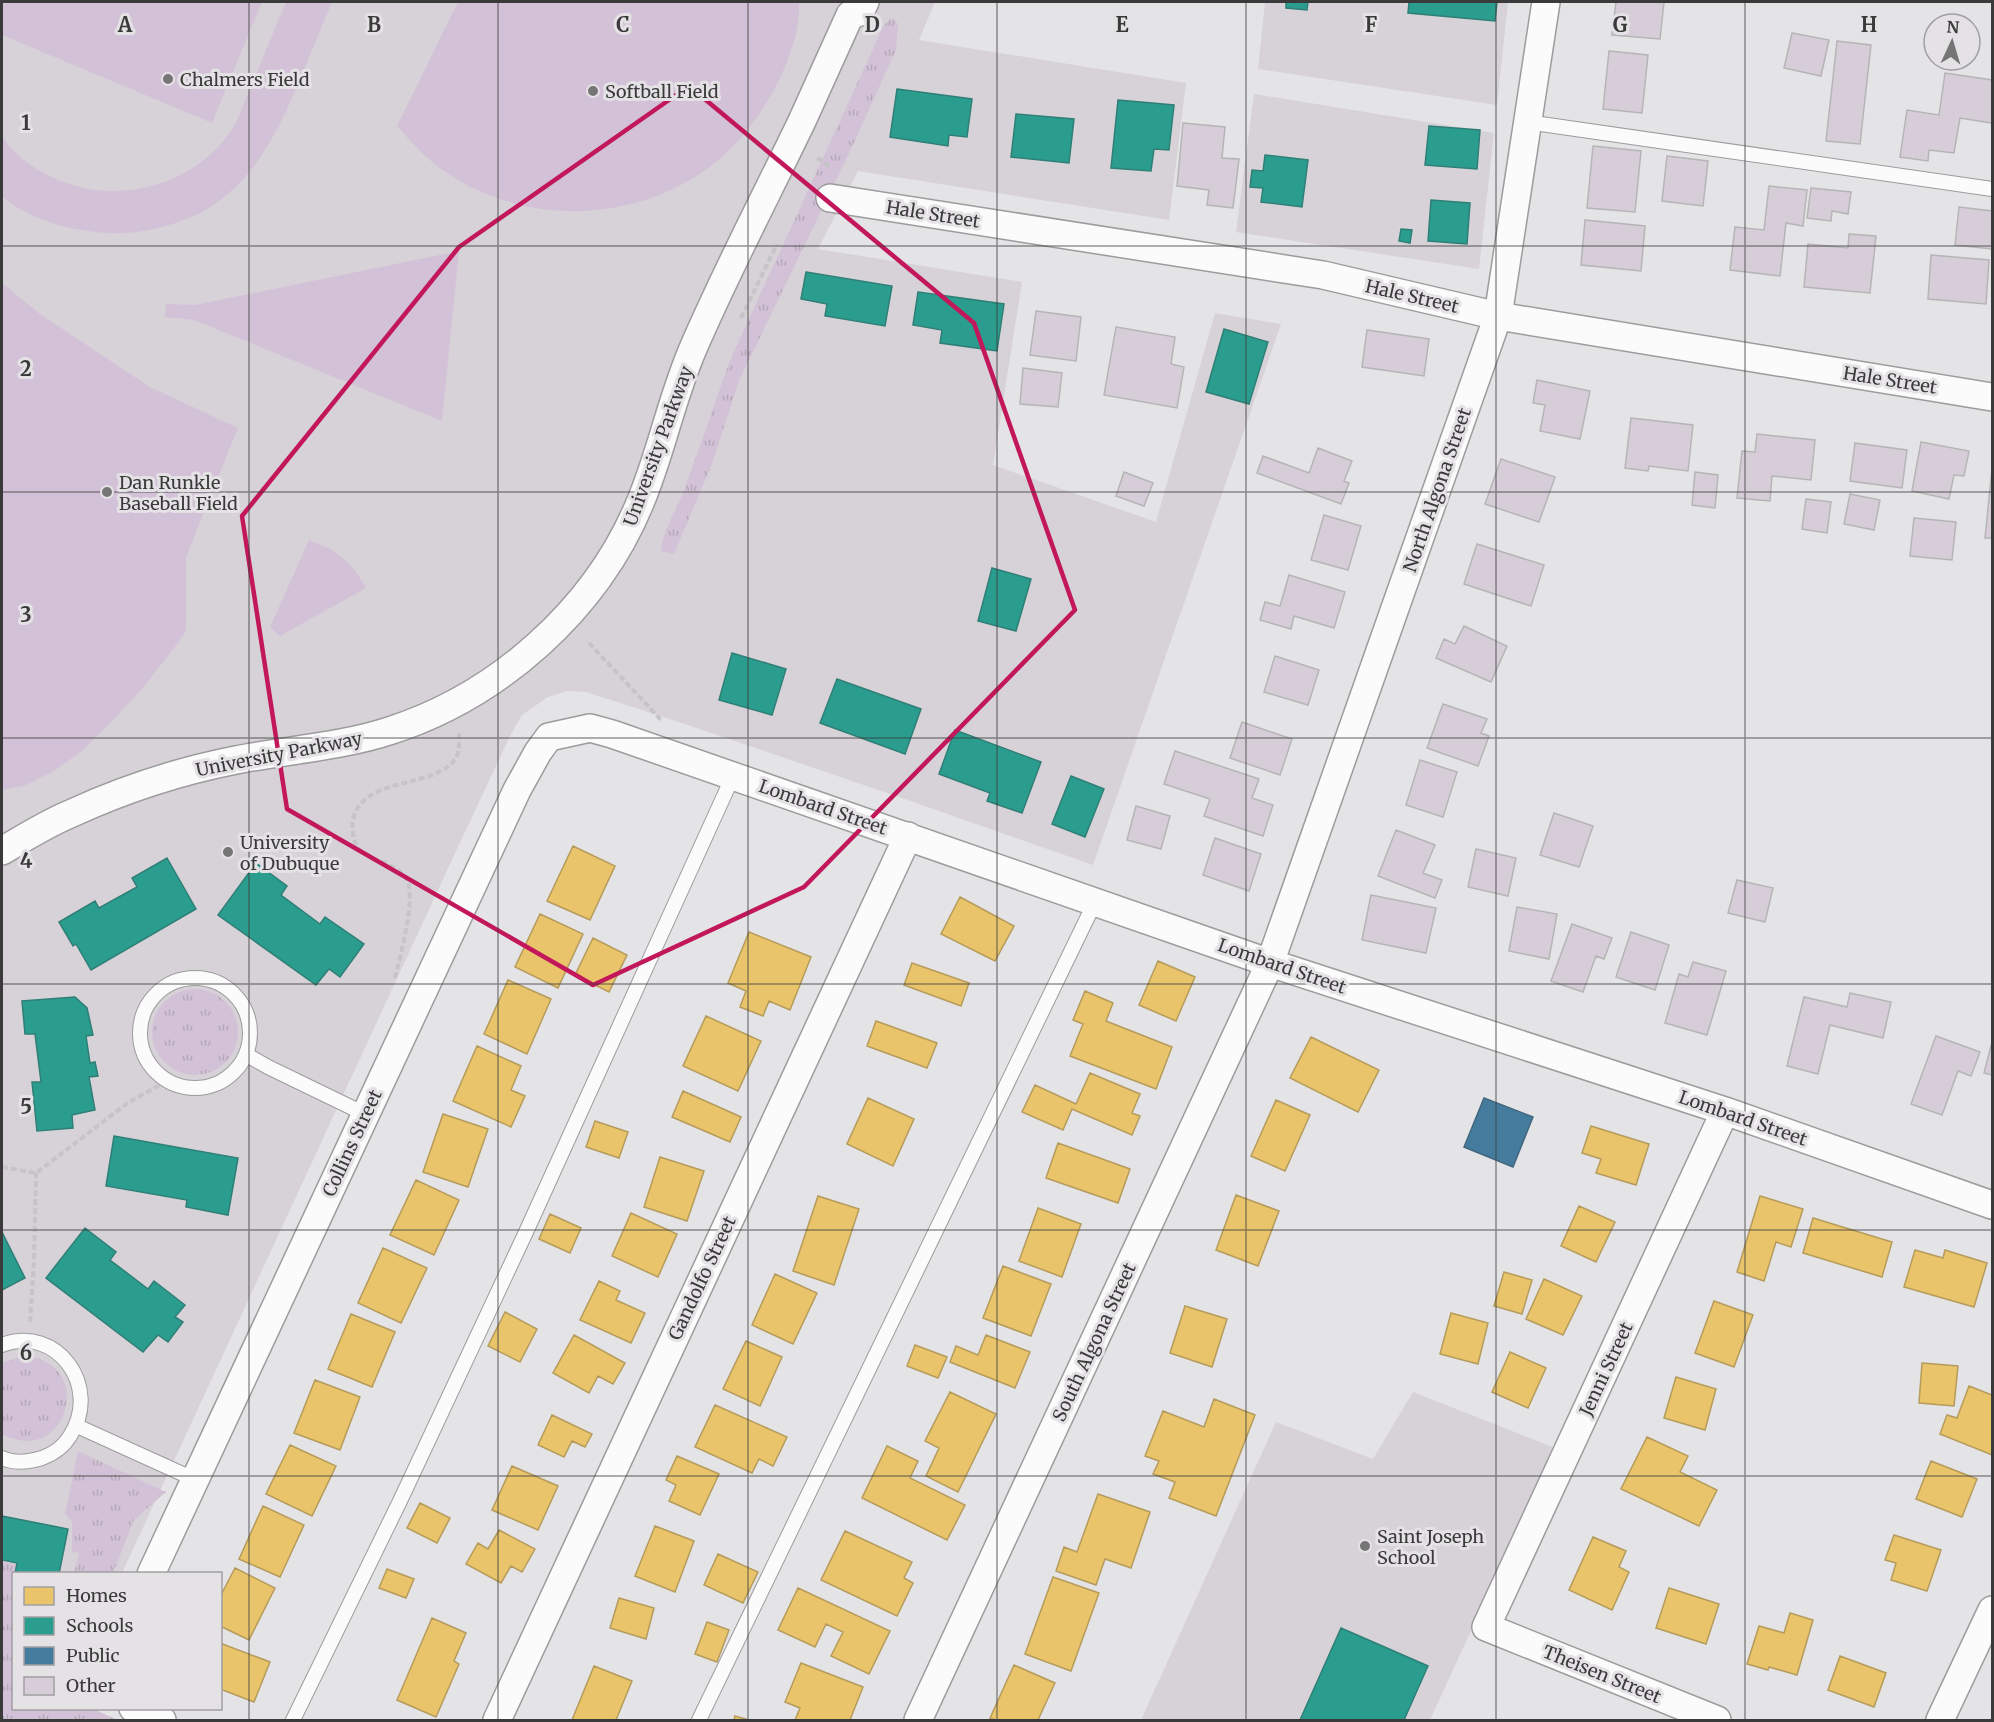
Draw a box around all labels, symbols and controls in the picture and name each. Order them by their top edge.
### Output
text: A [117,12,133,37]
text: B [367,12,381,37]
text: C [616,12,630,37]
text: D [864,12,880,37]
text: E [1115,12,1129,37]
text: F [1365,12,1378,37]
text: G [1613,12,1628,37]
text: H [1861,12,1877,37]
north arrow [1922,12,1982,72]
text: N [1946,17,1960,37]
place label: Chalmers Field [180,68,310,91]
marker: Chalmers Field [161,72,175,86]
place label: Softball Field [605,80,719,103]
marker: Softball Field [586,84,600,98]
text: 1 [21,110,31,135]
street label: Hale Street [884,195,982,233]
street label: Hale Street [1363,274,1461,318]
text: 2 [20,356,32,381]
street label: Hale Street [1841,361,1939,399]
street label: University Parkway [618,362,698,529]
street label: North Algona Street [1398,405,1476,575]
place label: Dan Runkle Baseball Field [119,471,238,515]
marker: Dan Runkle Baseball Field [100,485,114,499]
text: 3 [20,602,32,627]
street label: University Parkway [194,727,365,781]
street label: Lombard Street [756,774,890,840]
place label: University of Dubuque [240,831,339,875]
marker: University of Dubuque [221,845,235,859]
text: 4 [20,848,33,873]
street label: Lombard Street [1215,933,1349,999]
street label: Lombard Street [1676,1085,1810,1151]
street label: Collins Street [317,1086,387,1200]
text: 5 [20,1094,32,1119]
street label: Gandolfo Street [663,1212,741,1344]
street label: South Algona Street [1047,1259,1141,1425]
street label: Jenni Street [1574,1318,1638,1421]
text: 6 [20,1340,32,1365]
place label: Saint Joseph School [1377,1525,1484,1569]
marker: Saint Joseph School [1358,1539,1372,1553]
legend [12,1572,222,1710]
text: Homes [66,1584,127,1607]
text: Schools [66,1614,134,1637]
street label: Theisen Street [1539,1640,1665,1708]
text: Public [66,1644,120,1667]
text: Other [66,1674,116,1697]

